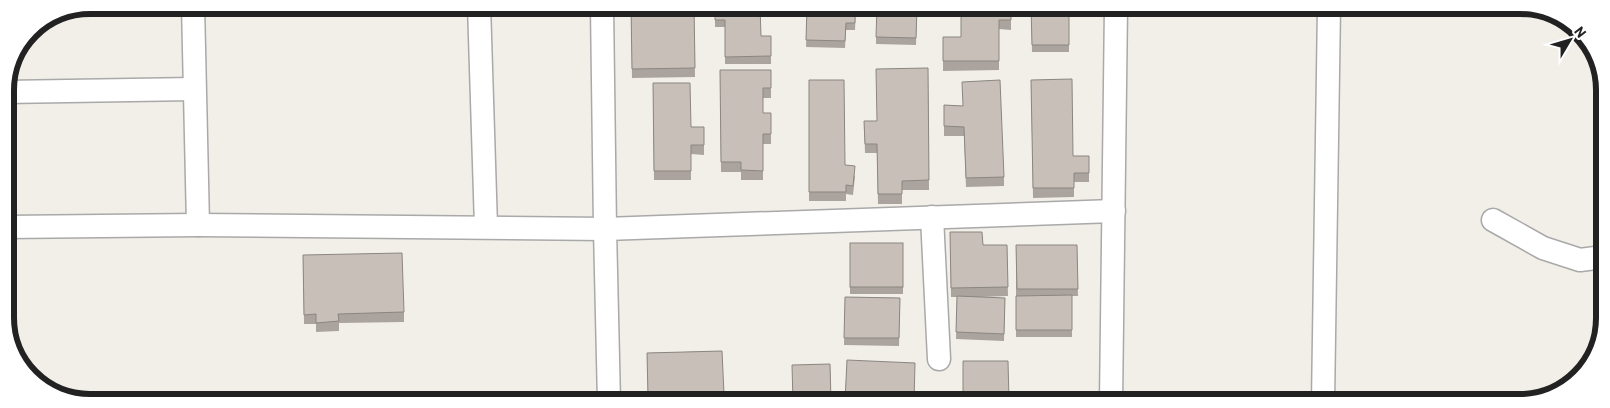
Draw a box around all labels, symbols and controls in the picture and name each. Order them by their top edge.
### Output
north arrow [1545,15,1595,65]
text: N [1571,23,1590,41]

